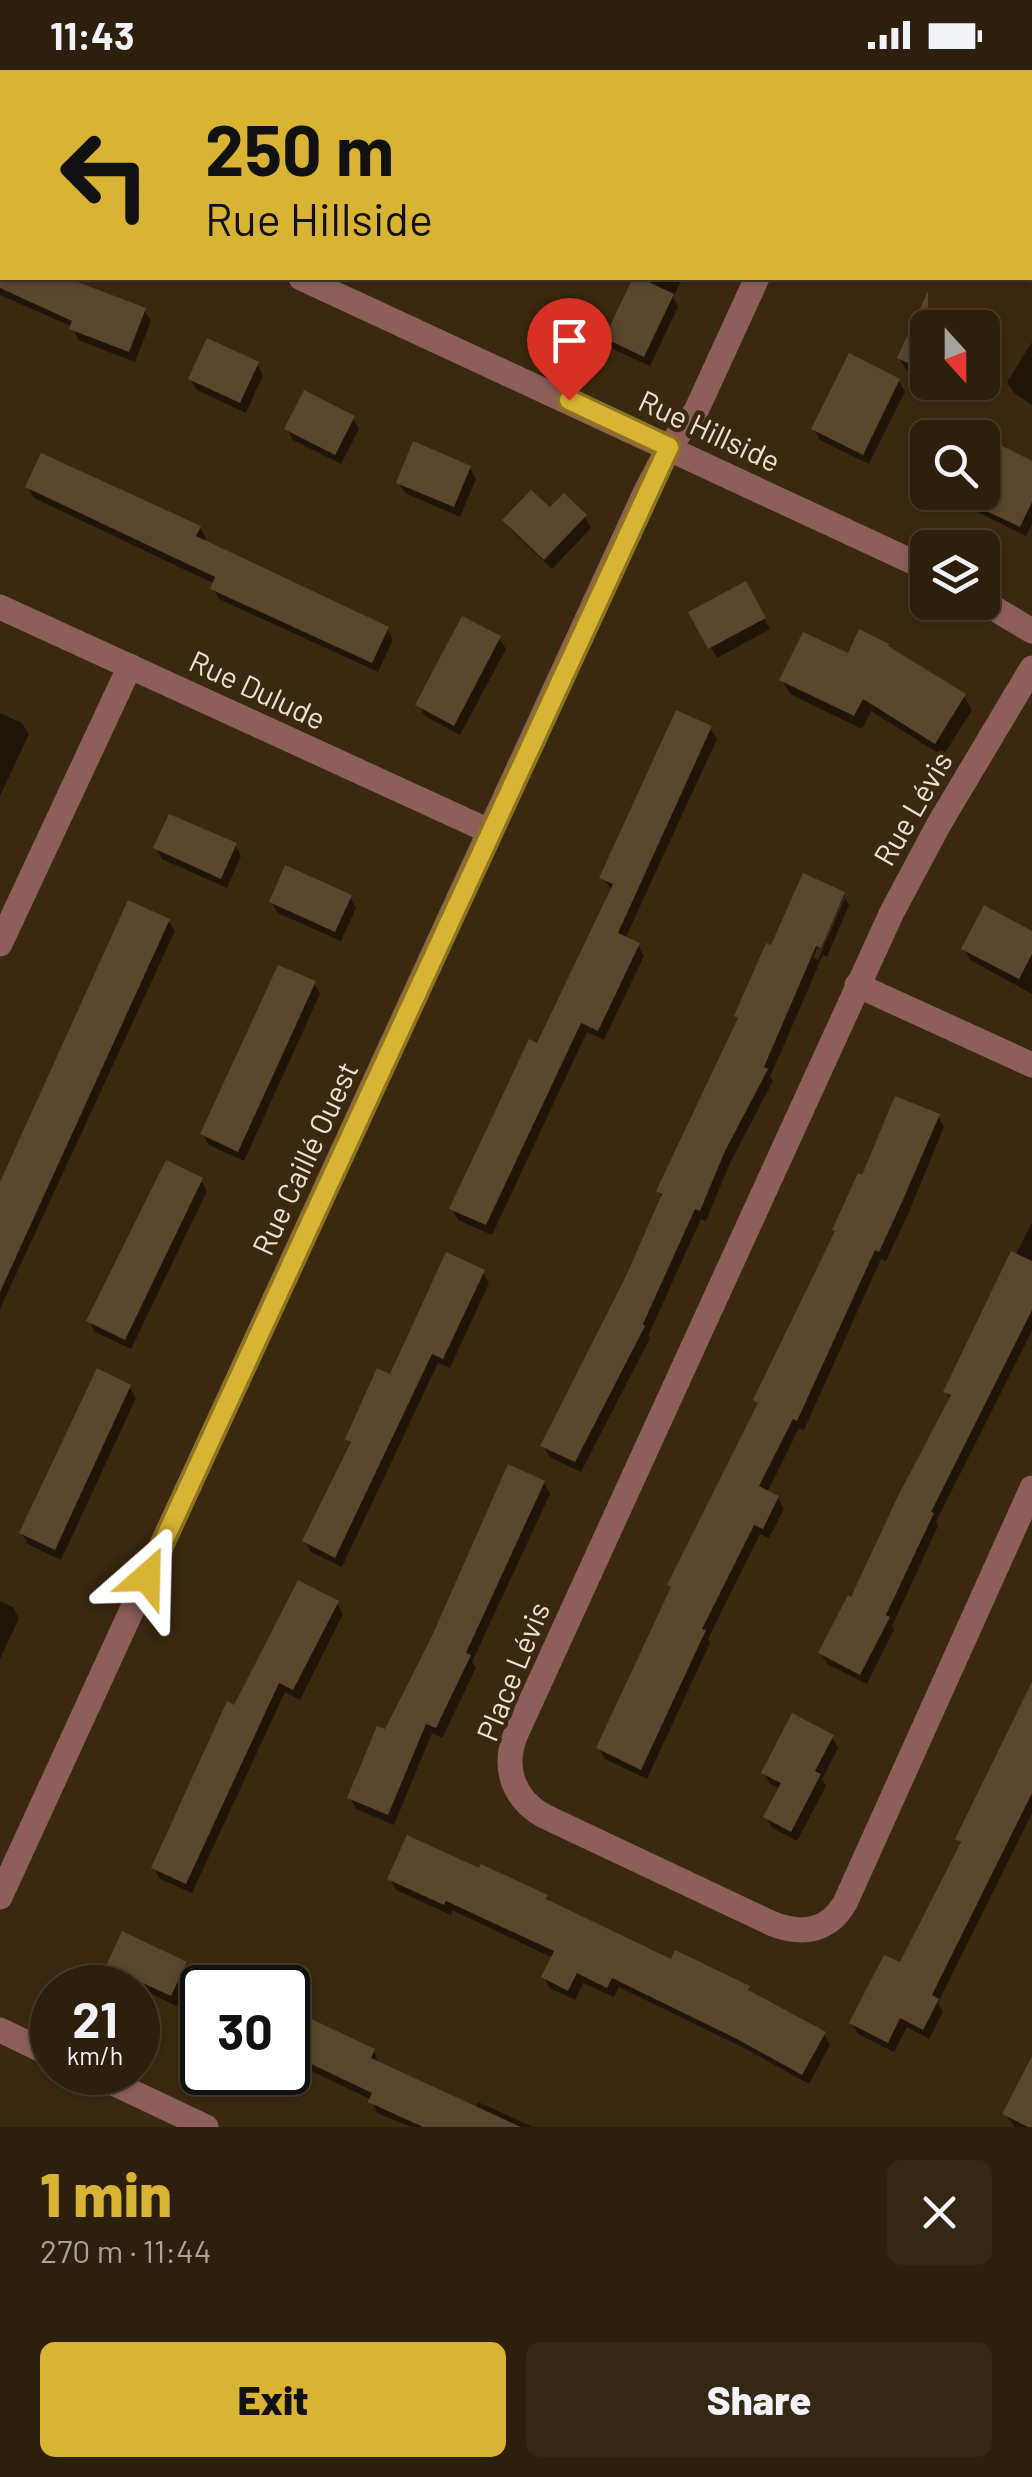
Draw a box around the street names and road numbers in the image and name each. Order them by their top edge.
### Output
street label: Rue Hillside [634,382,786,478]
street label: Rue Dulude [184,642,332,736]
street label: Rue Lévis [865,745,959,871]
street label: Rue Caillé Ouest [244,1056,364,1260]
street label: Place Lévis [468,1596,556,1746]

